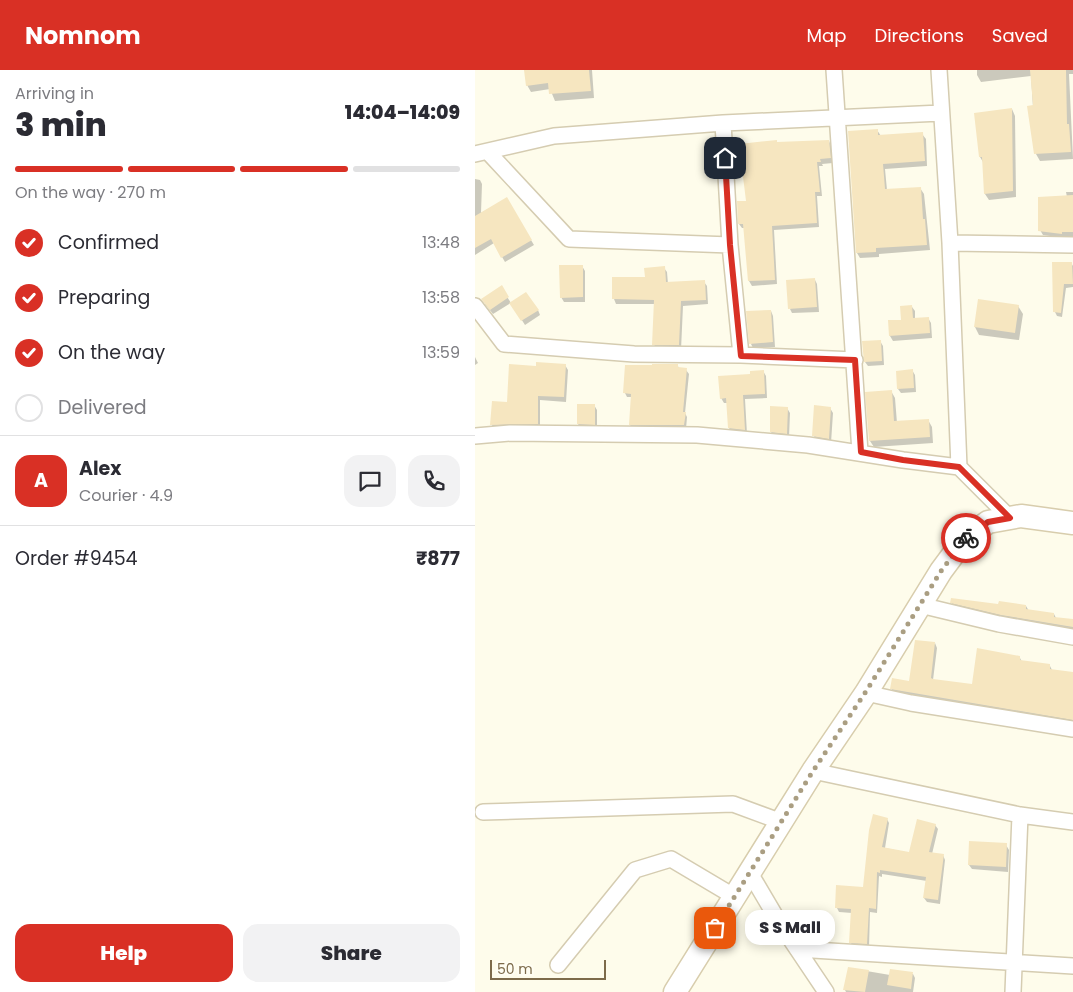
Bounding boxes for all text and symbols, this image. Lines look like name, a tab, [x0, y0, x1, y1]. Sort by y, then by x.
text: Nomnom	[25, 19, 141, 52]
text: Map	[807, 23, 846, 48]
text: Directions	[874, 23, 964, 48]
text: Saved	[992, 23, 1048, 48]
text: Arriving in	[15, 82, 94, 105]
text: 14:04–14:09	[345, 99, 460, 126]
text: 3 min	[15, 102, 107, 147]
pin	[704, 137, 746, 179]
icon: home	[711, 144, 739, 172]
text: On the way · 270 m	[15, 181, 166, 204]
icon: check	[15, 229, 43, 257]
text: Confirmed	[58, 229, 159, 256]
text: 13:48	[422, 231, 460, 254]
icon: check	[15, 284, 43, 312]
text: Preparing	[58, 284, 150, 311]
text: 13:58	[422, 286, 460, 309]
icon: check	[15, 339, 43, 367]
text: On the way	[58, 339, 165, 366]
text: 13:59	[422, 341, 460, 364]
text: Delivered	[58, 394, 147, 421]
text: Alex	[79, 455, 121, 482]
button: chat	[344, 455, 396, 507]
button: phone	[408, 455, 460, 507]
text: A	[34, 467, 48, 494]
text: Courier · 4.9	[79, 484, 173, 507]
courier	[941, 513, 991, 563]
icon: bike	[952, 524, 980, 552]
text: Order #9454	[15, 545, 138, 572]
text: ₹877	[416, 545, 460, 572]
pin	[694, 907, 736, 949]
callout: S S Mall	[745, 910, 835, 946]
icon: bag	[701, 914, 729, 942]
text: S S Mall	[759, 916, 821, 939]
button: Help	[15, 924, 233, 982]
button: Share	[243, 924, 460, 982]
scale bar	[490, 957, 606, 980]
text: 50 m	[497, 959, 533, 979]

